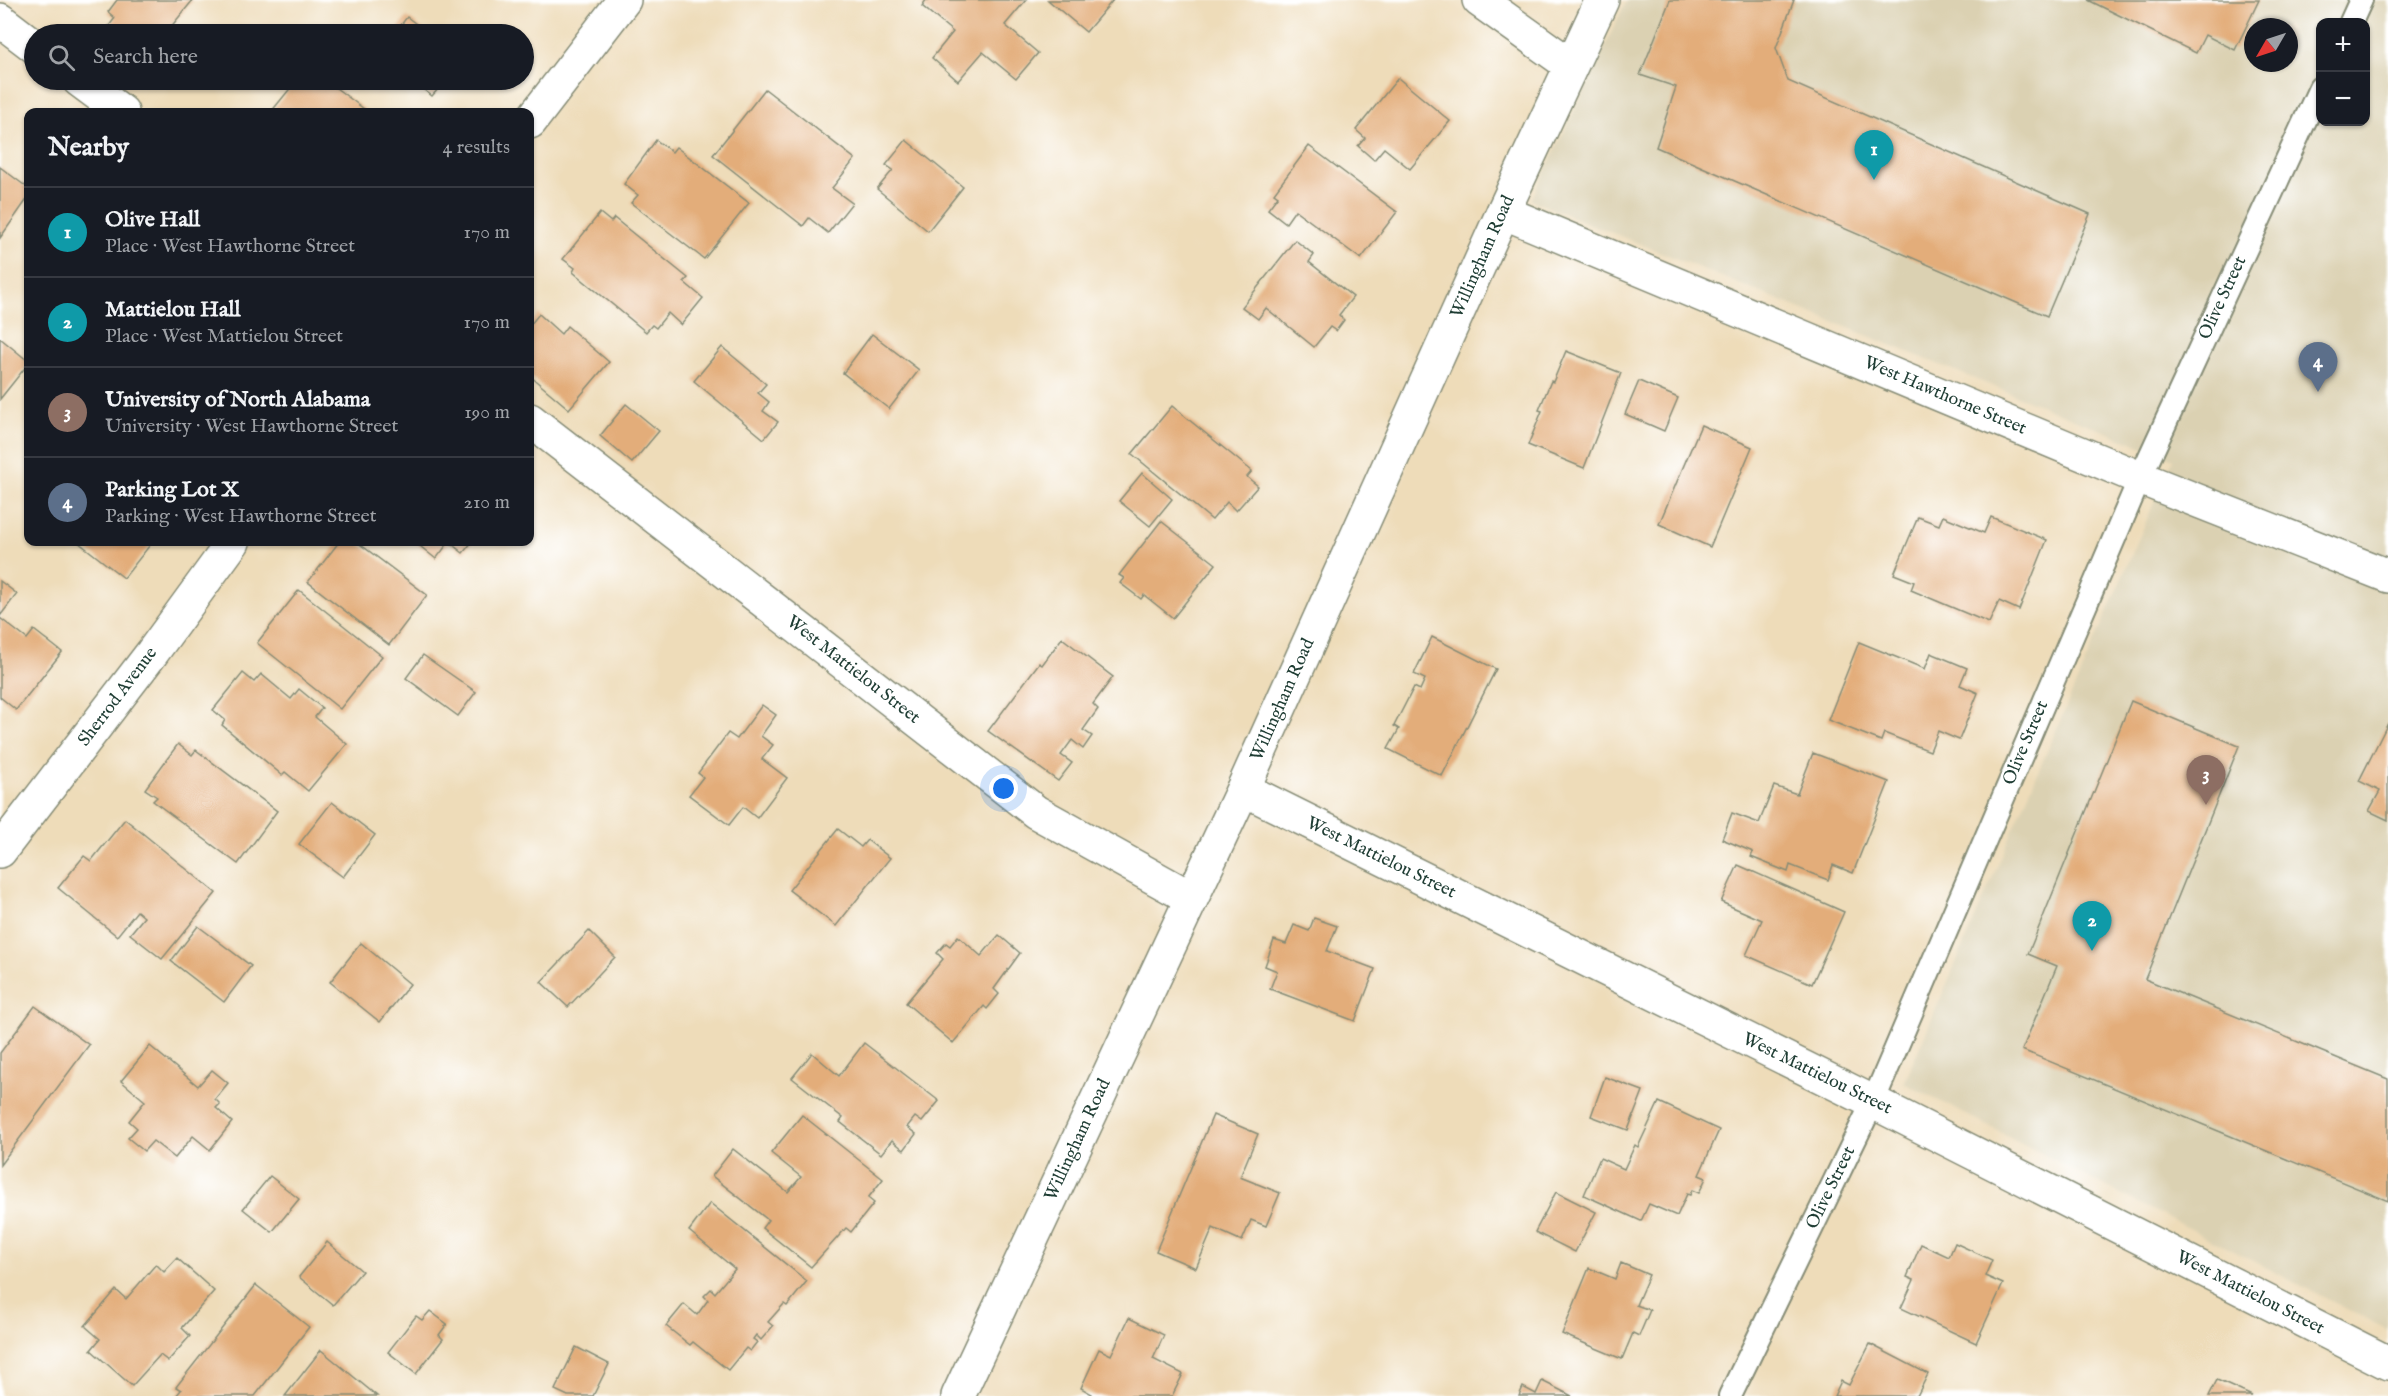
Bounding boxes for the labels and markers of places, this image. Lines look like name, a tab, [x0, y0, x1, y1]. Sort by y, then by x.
pin: 1	[1854, 130, 1894, 180]
pin: 4	[2298, 342, 2338, 392]
pin: 3	[2186, 756, 2226, 805]
pin: 2	[2072, 902, 2112, 951]

